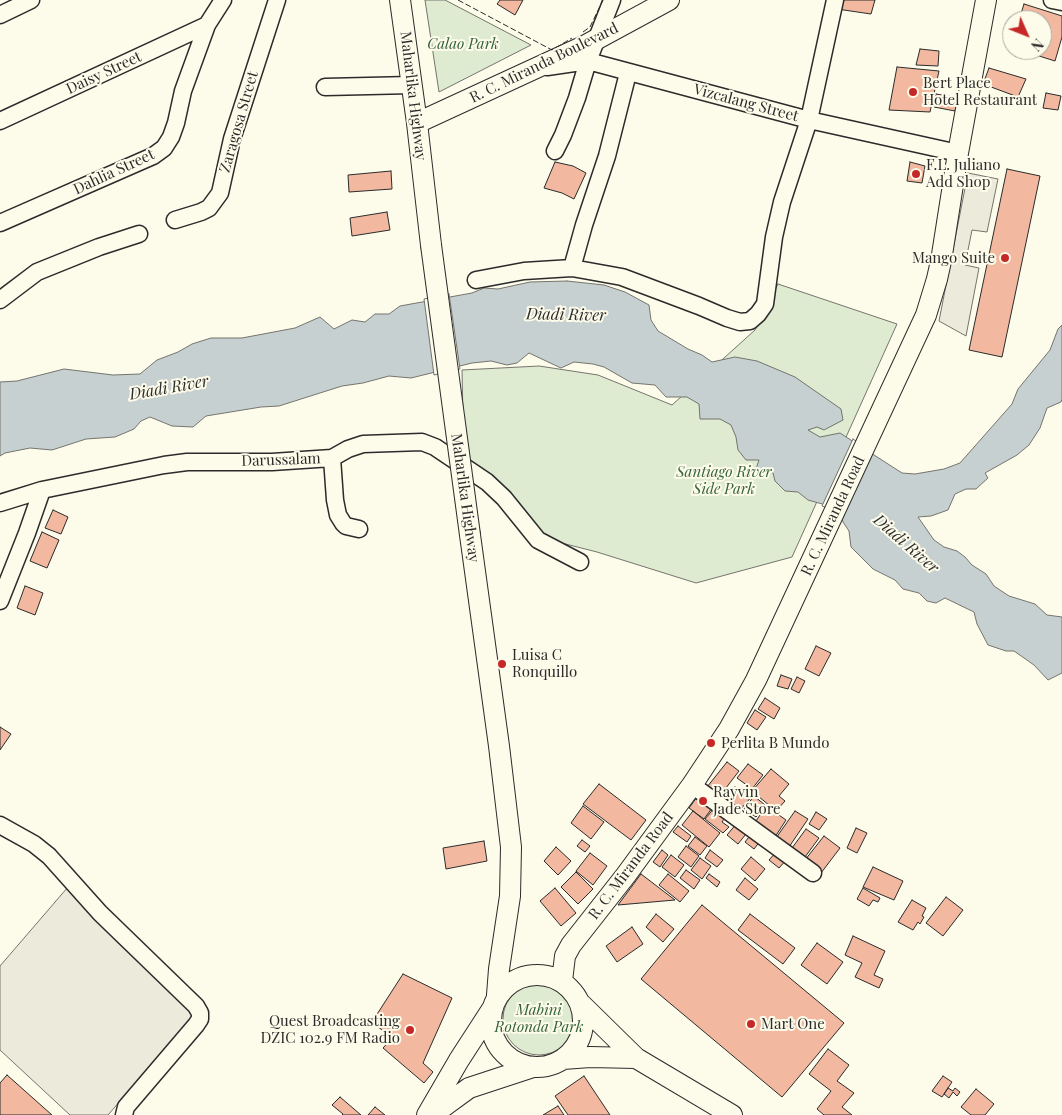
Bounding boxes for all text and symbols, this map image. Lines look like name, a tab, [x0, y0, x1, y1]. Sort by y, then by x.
north arrow	[1002, 10, 1052, 60]
street label: R. C. Miranda Boulevard	[467, 19, 621, 107]
street label: Maharlika Highway	[396, 30, 430, 162]
park label: Calao Park	[427, 35, 499, 53]
text: N	[1027, 35, 1048, 55]
street label: Daisy Street	[64, 48, 144, 98]
street label: Zaragosa Street	[216, 69, 262, 175]
place label: Bert Place Hotel Restaurant	[923, 74, 1037, 109]
street label: Vizcalang Street	[692, 80, 800, 126]
marker: Bert Place Hotel Restaurant	[907, 86, 919, 98]
street label: Dahlia Street	[71, 145, 157, 199]
place label: F.L. Juliano Add Shop	[926, 156, 1000, 191]
marker: F.L. Juliano Add Shop	[910, 168, 922, 180]
place label: Mango Suite	[912, 249, 995, 267]
marker: Mango Suite	[999, 252, 1011, 264]
water label: Diadi River	[526, 305, 606, 325]
water label: Diadi River	[128, 372, 210, 404]
street label: Maharlika Highway	[447, 432, 483, 564]
street label: Darussalam	[241, 450, 321, 470]
street label: R. C. Miranda Road	[797, 453, 869, 579]
park label: Santiago River Side Park	[676, 463, 772, 498]
water label: Diadi River	[870, 511, 942, 577]
place label: Luisa C Ronquillo	[512, 646, 577, 681]
marker: Luisa C Ronquillo	[496, 658, 508, 670]
place label: Perlita B Mundo	[721, 734, 829, 752]
marker: Perlita B Mundo	[705, 737, 717, 749]
place label: Rayvin Jade Store	[713, 783, 781, 818]
marker: Rayvin Jade Store	[697, 795, 709, 807]
street label: R. C. Miranda Road	[585, 809, 677, 923]
park label: Mabini Rotonda Park	[495, 1001, 583, 1036]
place label: Quest Broadcasting DZIC 102.9 FM Radio	[261, 1012, 400, 1047]
place label: Mart One	[761, 1015, 825, 1033]
marker: Mart One	[745, 1018, 757, 1030]
marker: Quest Broadcasting DZIC 102.9 FM Radio	[404, 1024, 416, 1036]

